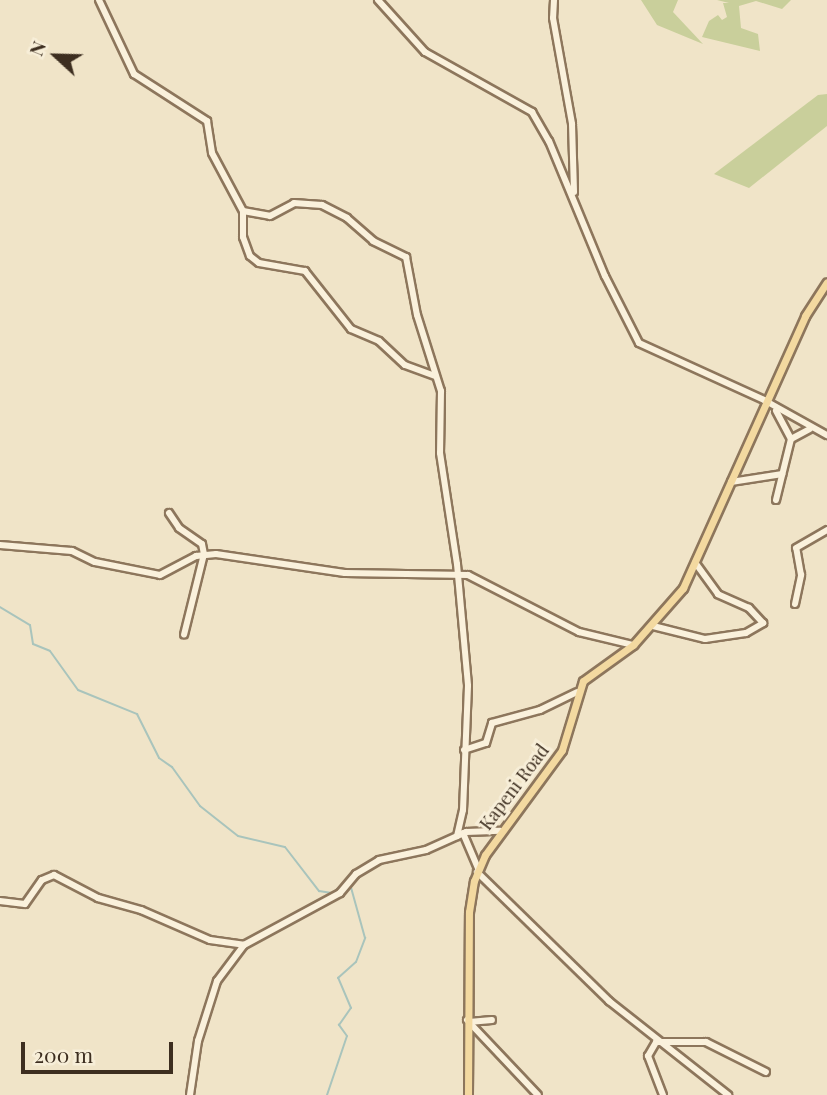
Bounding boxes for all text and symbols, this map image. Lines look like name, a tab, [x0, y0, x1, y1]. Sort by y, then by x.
north arrow	[21, 21, 91, 91]
text: N	[22, 37, 51, 59]
street label: Kapeni Road	[475, 740, 553, 834]
scale bar	[24, 1028, 177, 1072]
text: 200 m	[34, 1040, 93, 1068]

